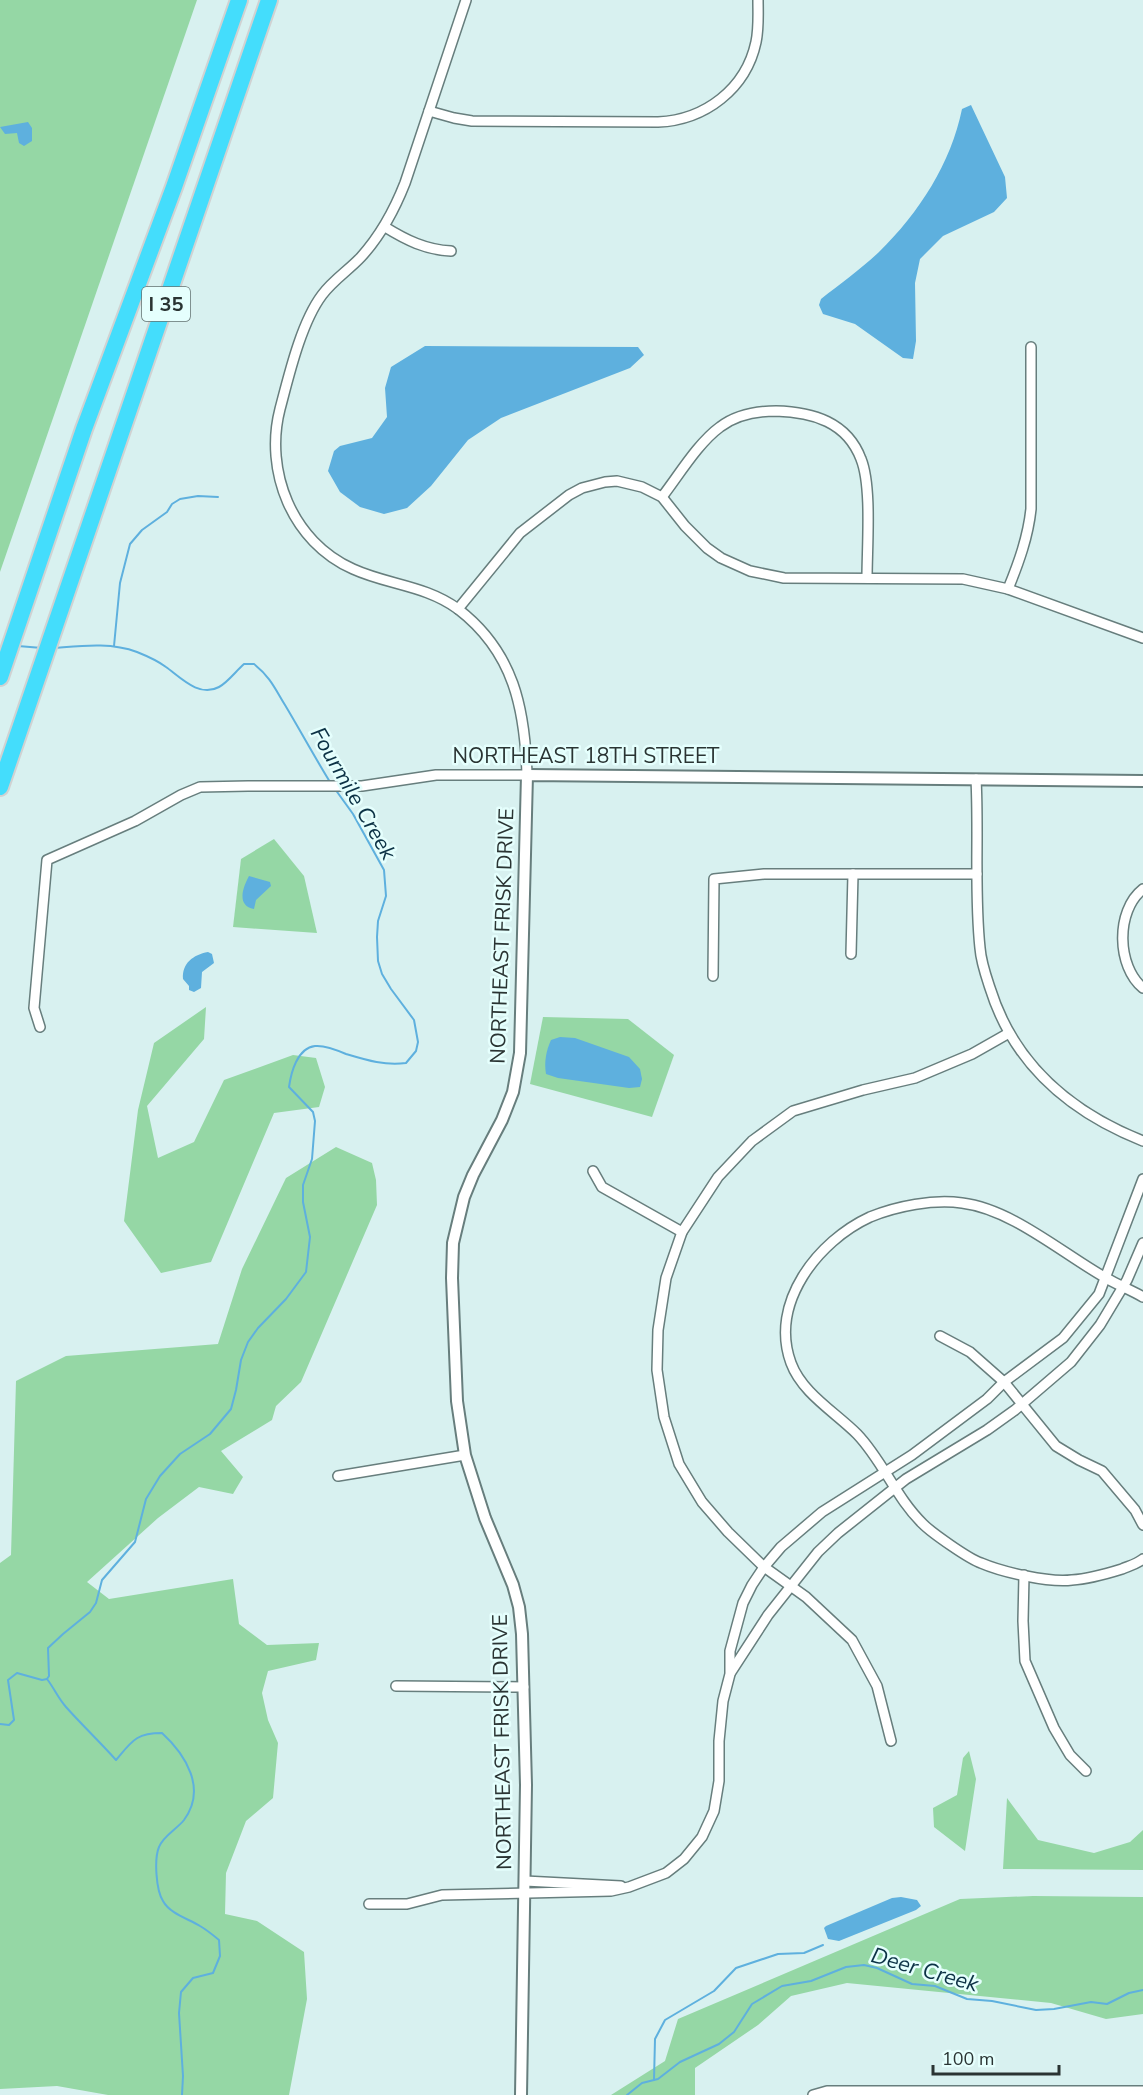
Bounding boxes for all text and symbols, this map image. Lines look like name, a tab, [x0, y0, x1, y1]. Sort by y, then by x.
road number: I 35	[142, 287, 190, 321]
water label: Fourmile Creek	[303, 722, 404, 866]
street label: NORTHEAST 18TH STREET	[452, 742, 720, 770]
street label: NORTHEAST FRISK DRIVE	[484, 808, 520, 1064]
street label: NORTHEAST FRISK DRIVE	[486, 1614, 518, 1870]
water label: Deer Creek	[868, 1940, 983, 2000]
scale bar	[933, 2038, 1059, 2076]
text: 100 m	[942, 2047, 994, 2071]

